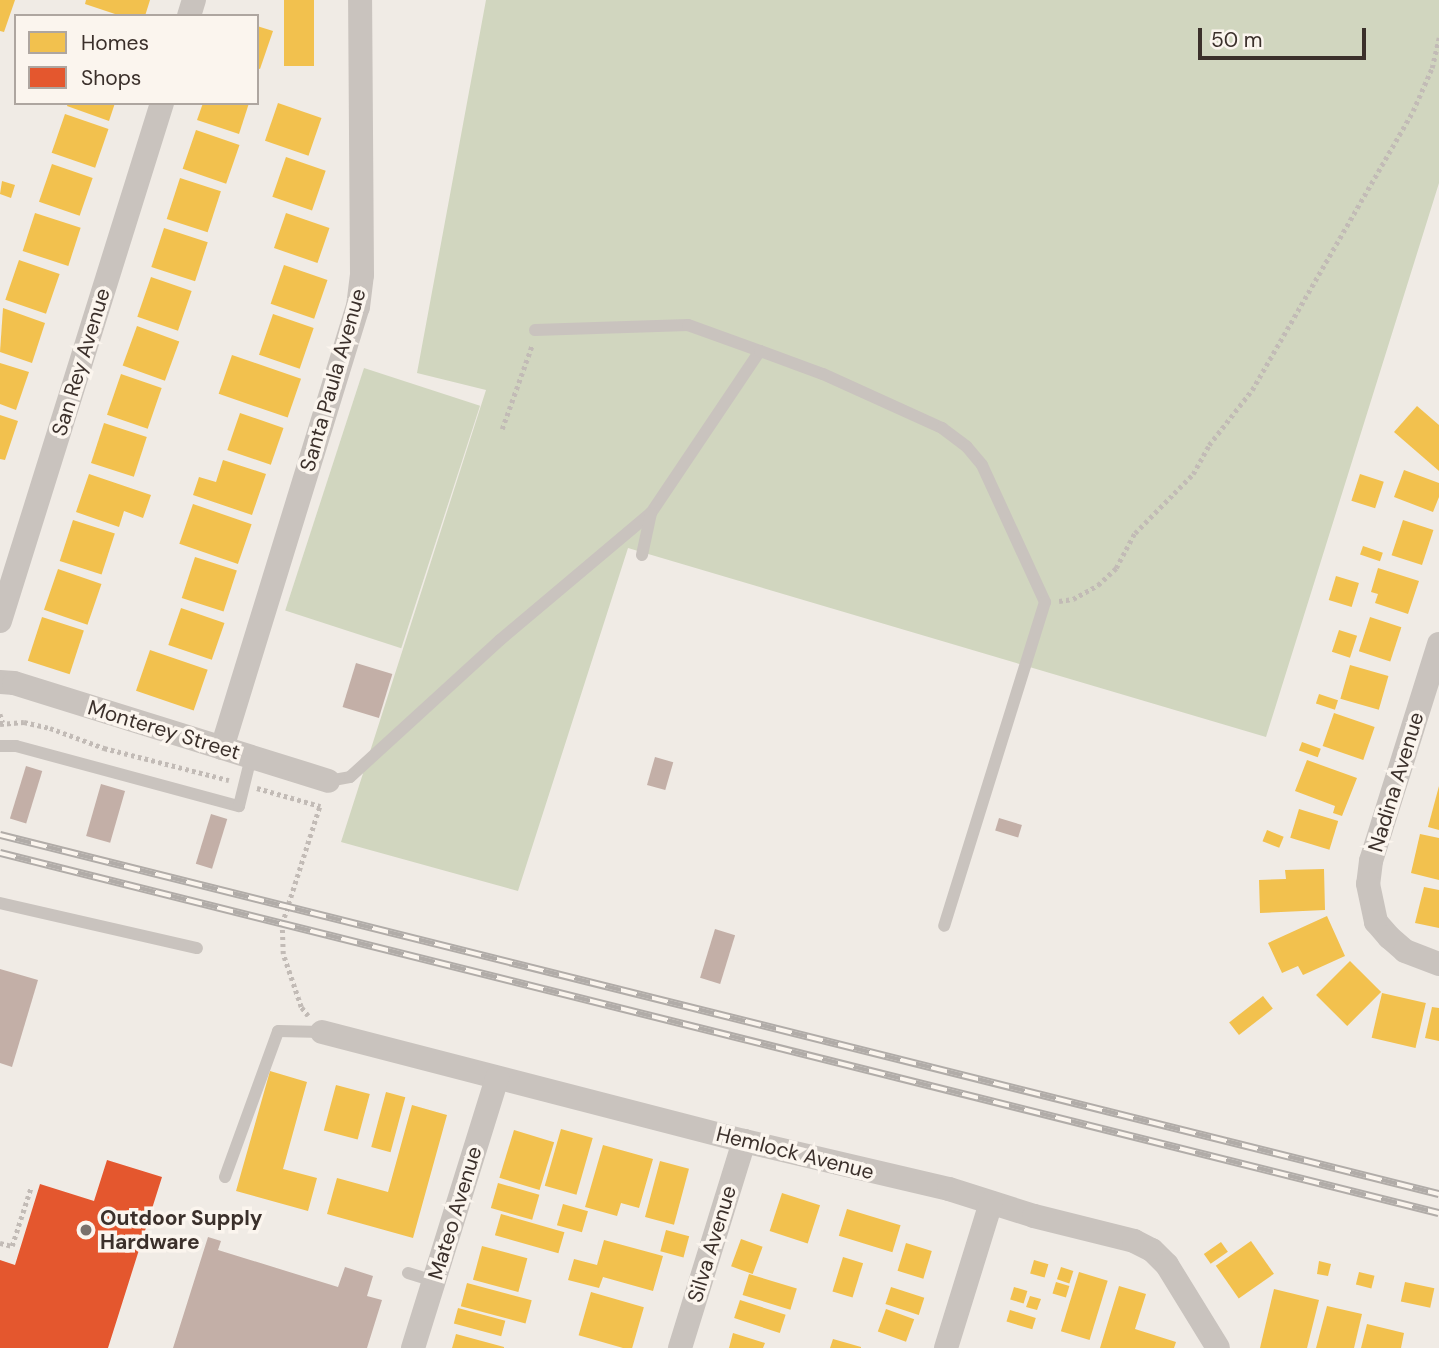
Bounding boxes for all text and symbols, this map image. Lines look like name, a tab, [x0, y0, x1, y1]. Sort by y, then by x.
legend	[14, 14, 259, 105]
scale bar	[1201, 14, 1369, 58]
text: 50 m	[1211, 26, 1262, 54]
text: Homes	[81, 29, 149, 57]
text: Shops	[81, 64, 141, 92]
street label: San Rey Avenue	[47, 285, 115, 439]
street label: Santa Paula Avenue	[295, 286, 371, 474]
street label: Monterey Street	[85, 695, 243, 765]
street label: Nadina Avenue	[1363, 709, 1429, 855]
street label: Hemlock Avenue	[714, 1121, 876, 1185]
street label: Mateo Avenue	[423, 1143, 487, 1283]
street label: Silva Avenue	[682, 1183, 742, 1305]
place label: Outdoor Supply Hardware	[100, 1205, 263, 1255]
marker: Outdoor Supply Hardware	[78, 1222, 94, 1238]

